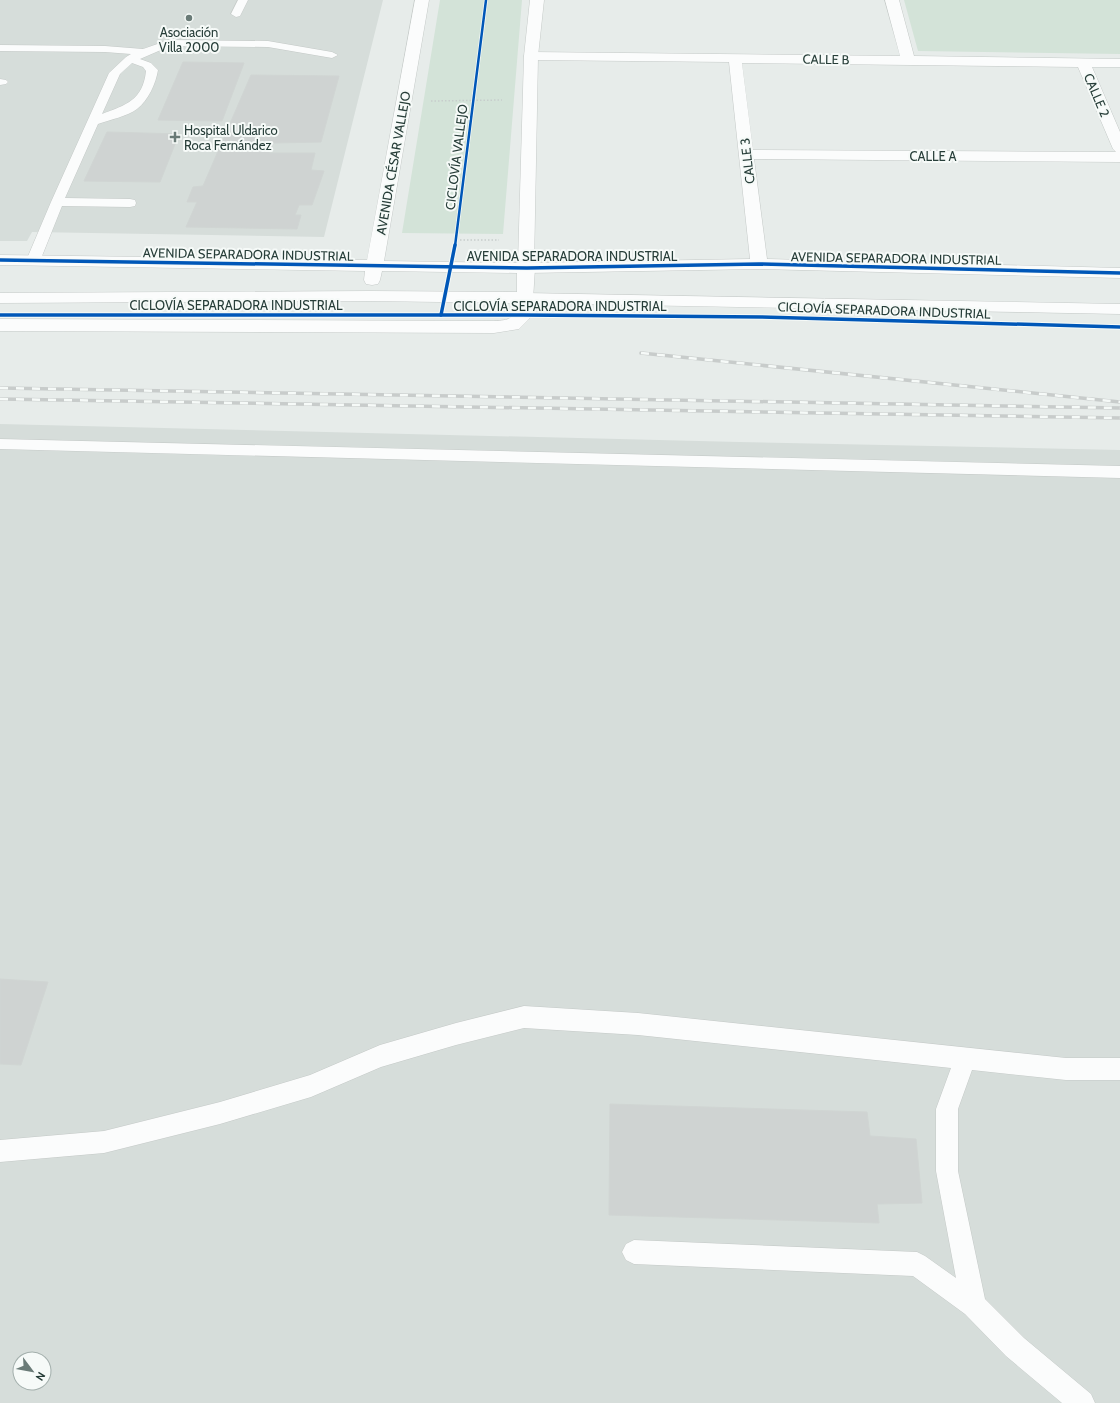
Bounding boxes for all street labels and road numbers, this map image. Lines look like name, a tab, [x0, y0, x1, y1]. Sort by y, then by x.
street label: CALLE B	[802, 51, 850, 67]
street label: CALLE 2	[1081, 71, 1113, 119]
street label: AVENIDA CÉSAR VALLEJO	[371, 90, 414, 236]
street label: CICLOVÍA VALLEJO	[441, 103, 470, 211]
street label: CALLE 3	[736, 137, 758, 185]
street label: CALLE A	[909, 148, 957, 164]
street label: AVENIDA SEPARADORA INDUSTRIAL	[143, 244, 354, 264]
street label: AVENIDA SEPARADORA INDUSTRIAL	[467, 248, 678, 264]
street label: AVENIDA SEPARADORA INDUSTRIAL	[791, 248, 1002, 268]
street label: CICLOVÍA SEPARADORA INDUSTRIAL	[130, 296, 343, 313]
street label: CICLOVÍA SEPARADORA INDUSTRIAL	[454, 297, 667, 314]
street label: CICLOVÍA SEPARADORA INDUSTRIAL	[777, 297, 991, 322]

